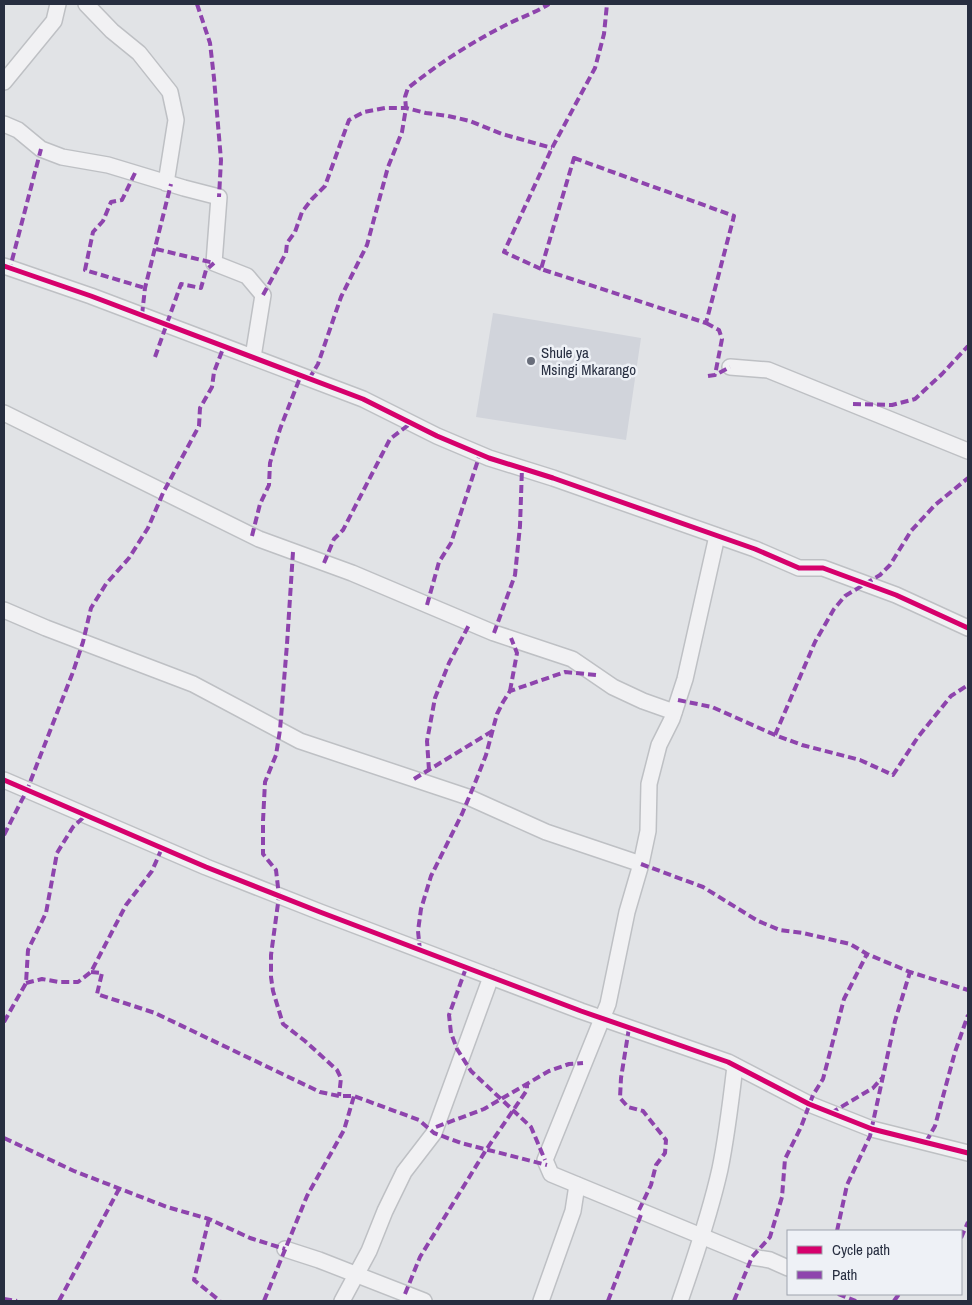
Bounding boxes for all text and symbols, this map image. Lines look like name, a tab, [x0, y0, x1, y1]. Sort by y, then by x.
place label: Shule ya Msingi Mkarango	[541, 342, 636, 380]
marker: Shule ya Msingi Mkarango	[525, 355, 537, 367]
legend	[787, 1230, 962, 1295]
text: Cycle path	[832, 1239, 890, 1260]
text: Path	[832, 1264, 857, 1285]

